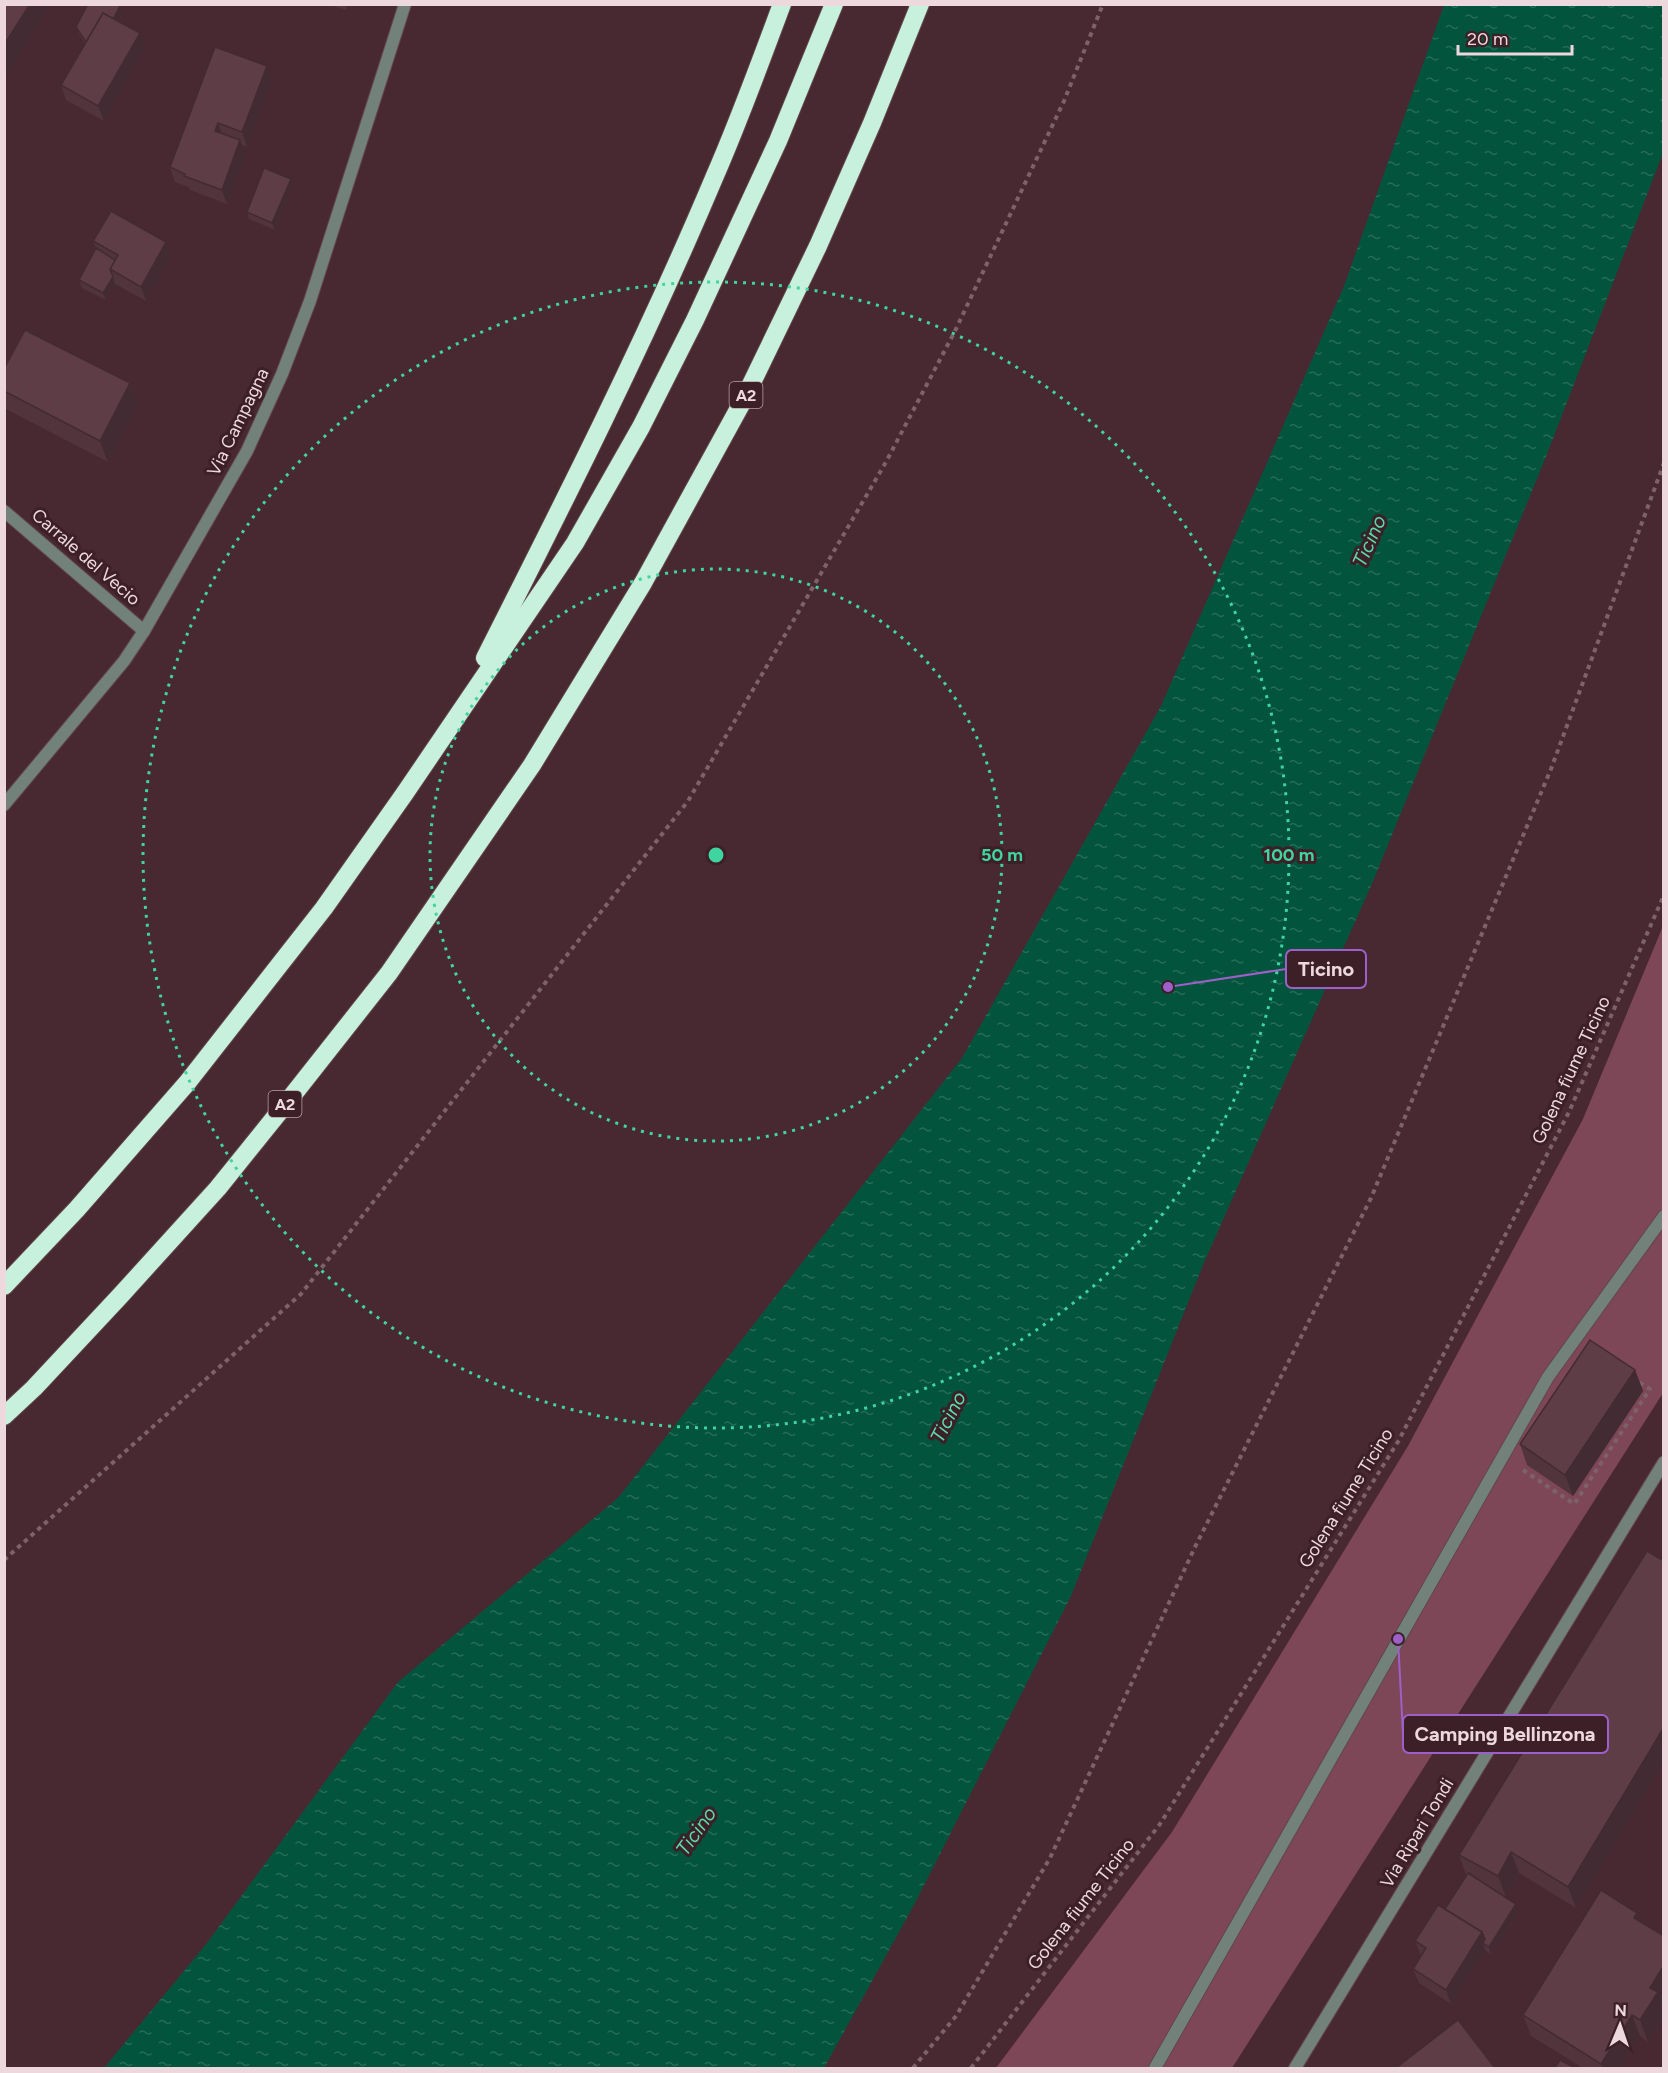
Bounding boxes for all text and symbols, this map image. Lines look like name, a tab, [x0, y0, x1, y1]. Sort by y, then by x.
scale bar	[1458, 18, 1572, 56]
text: 20 m	[1467, 28, 1508, 50]
street label: Via Campagna	[202, 364, 274, 480]
road number: A2	[730, 382, 762, 408]
street label: Carrale del Vecio	[27, 504, 145, 610]
water label: Ticino	[1347, 511, 1391, 571]
text: 50 m	[981, 844, 1023, 866]
text: 100 m	[1264, 844, 1314, 866]
centre of rings	[706, 845, 726, 865]
callout: Ticino	[1286, 950, 1366, 988]
text: Ticino	[1298, 957, 1354, 981]
street label: Golena fiume Ticino	[1527, 993, 1615, 1147]
road number: A2	[268, 1091, 302, 1117]
water label: Ticino	[925, 1387, 971, 1447]
street label: Golena fiume Ticino	[1294, 1424, 1398, 1572]
callout: Camping Bellinzona	[1403, 1715, 1608, 1753]
text: Camping Bellinzona	[1415, 1722, 1595, 1746]
street label: Via Ripari Tondi	[1376, 1774, 1458, 1892]
water label: Ticino	[671, 1802, 722, 1860]
street label: Golena fiume Ticino	[1023, 1834, 1139, 1974]
north arrow	[1590, 1995, 1650, 2055]
text: N	[1614, 2001, 1627, 2020]

